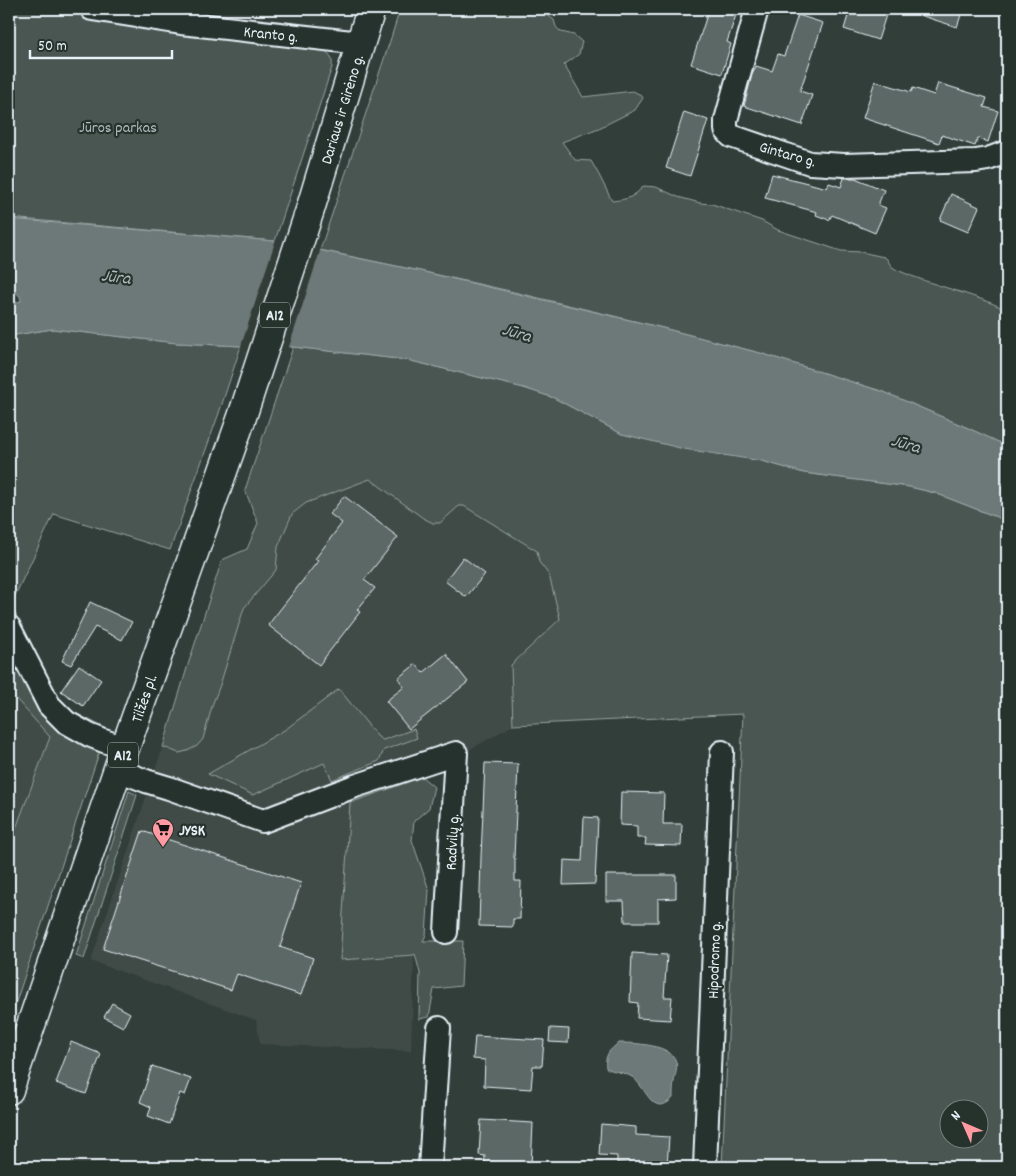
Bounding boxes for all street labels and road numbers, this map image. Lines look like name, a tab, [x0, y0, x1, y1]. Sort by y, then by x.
street label: Kranto g.	[242, 21, 299, 50]
street label: Dariaus ir Girėno g.	[316, 52, 371, 167]
street label: Gintaro g.	[756, 136, 818, 174]
road number: A12	[260, 302, 290, 328]
street label: Tilžės pl.	[126, 672, 164, 726]
road number: A12	[108, 742, 138, 768]
street label: Radvilų g.	[441, 813, 466, 871]
street label: Hipodromo g.	[703, 921, 728, 999]

